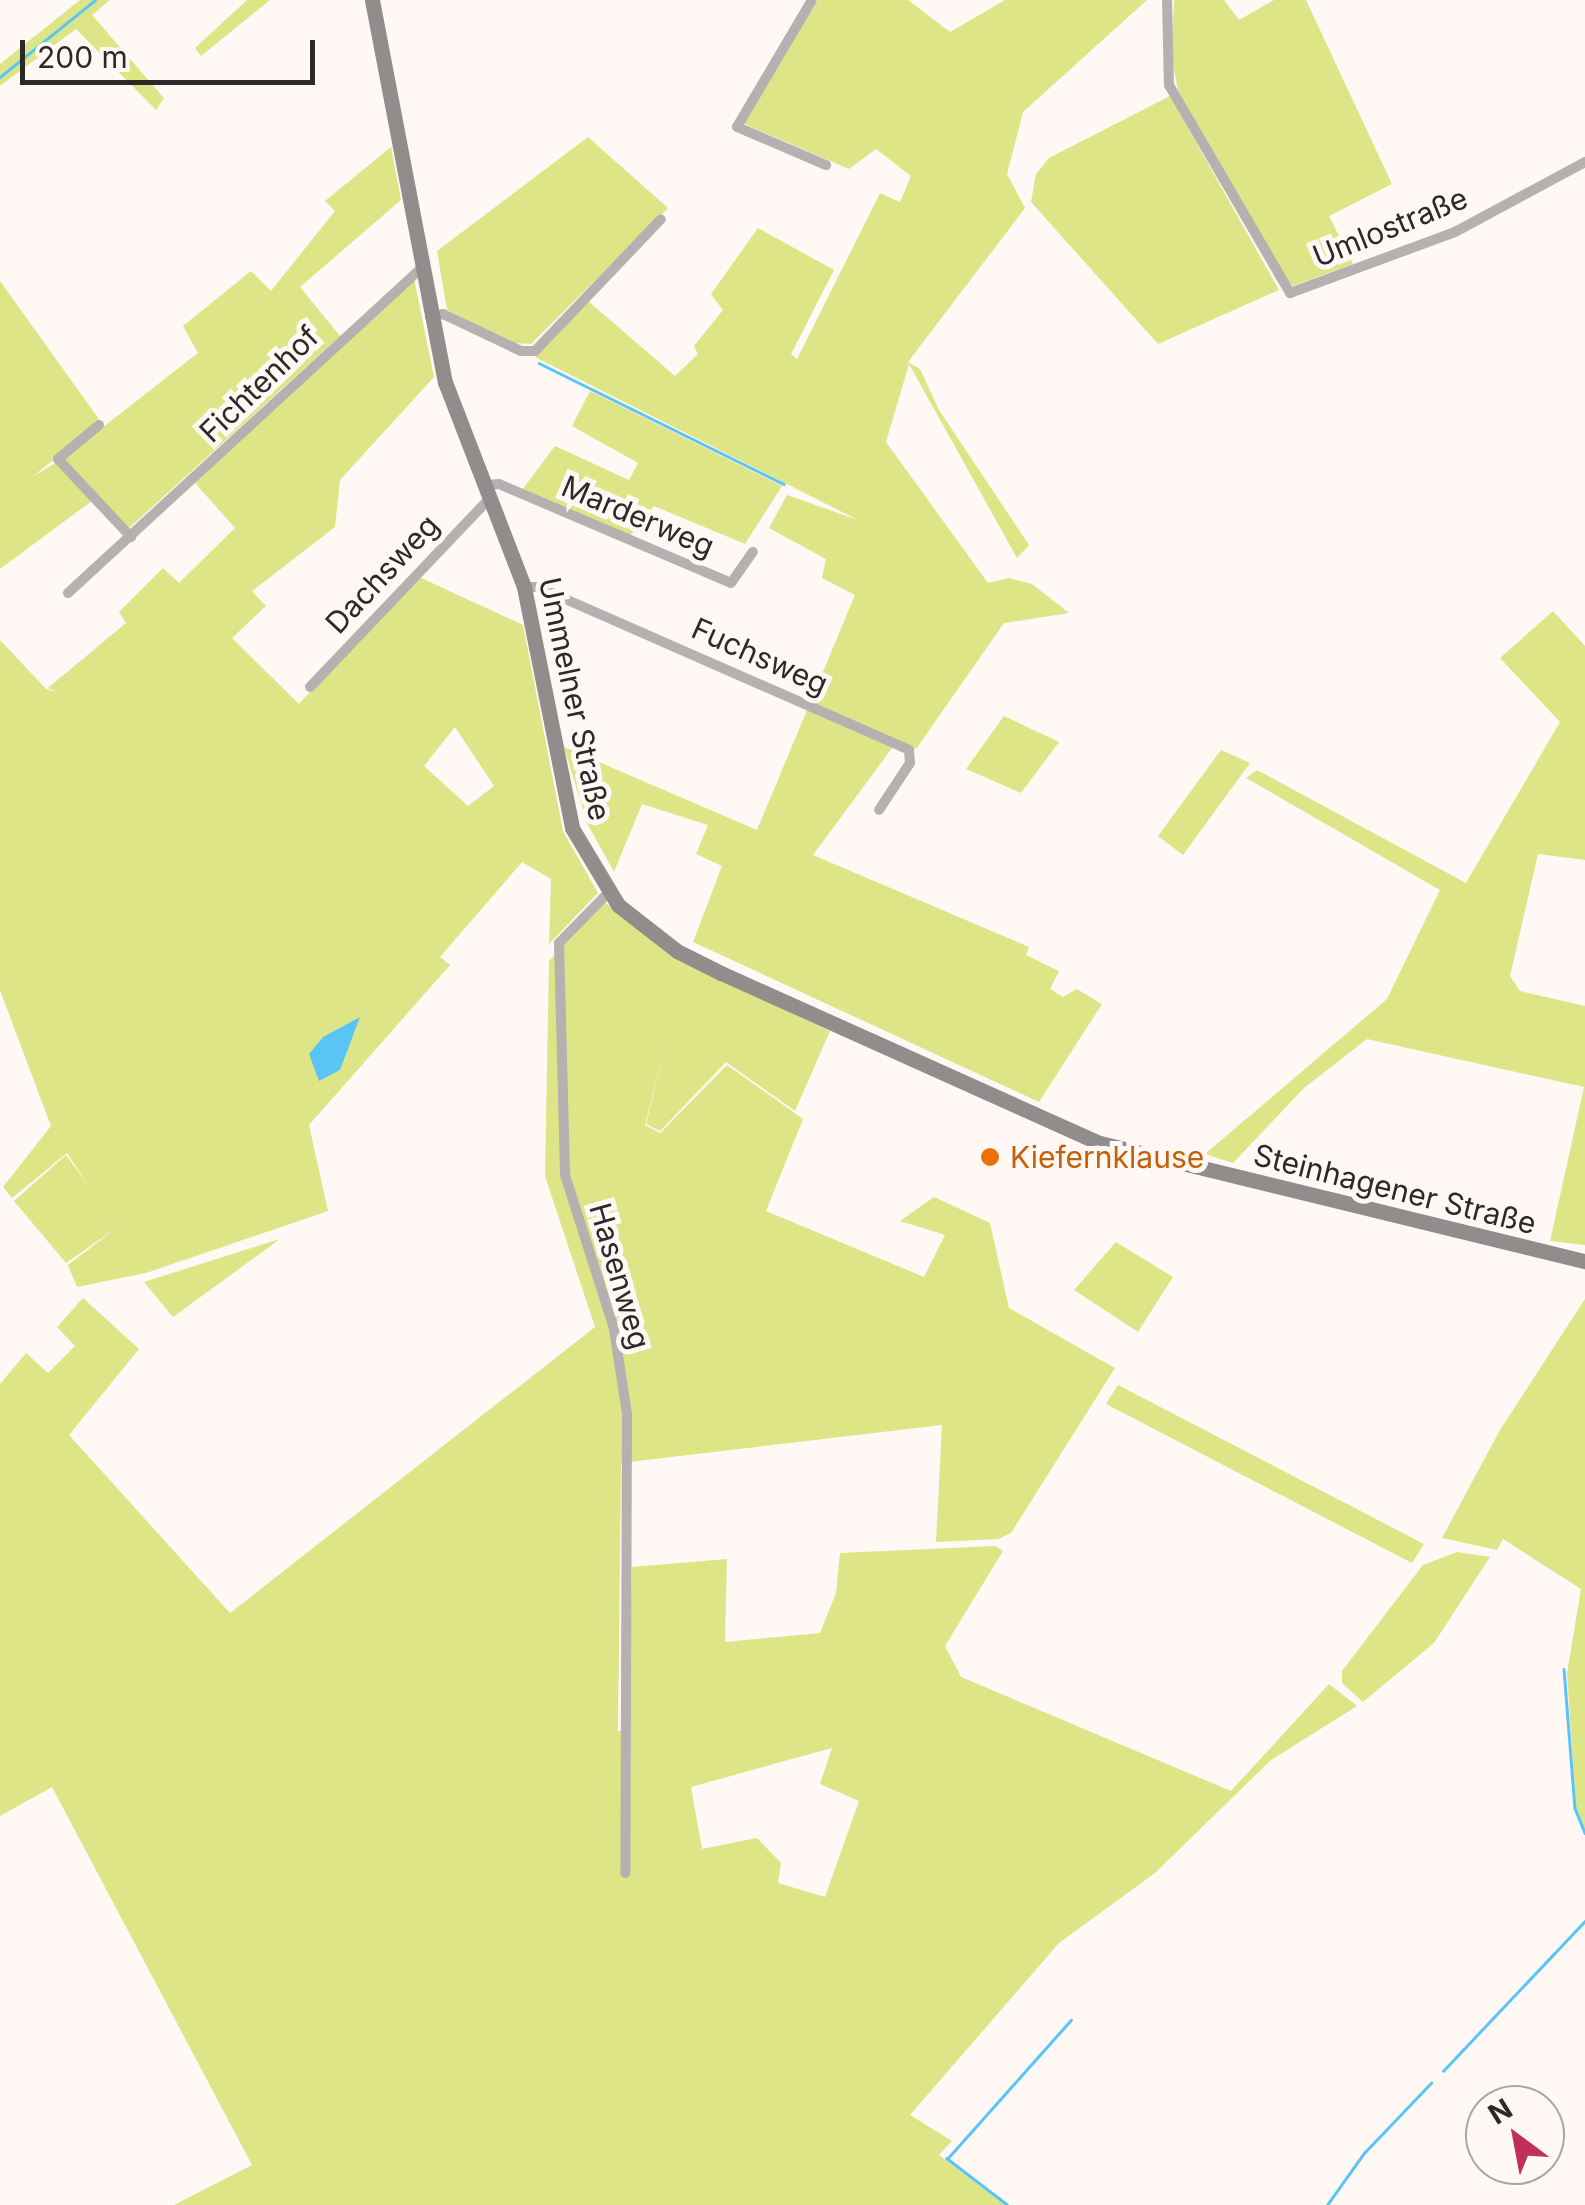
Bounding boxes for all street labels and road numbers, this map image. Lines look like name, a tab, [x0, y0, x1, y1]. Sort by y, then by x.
street label: Umlostraße	[1307, 180, 1473, 274]
street label: Fichtenhof	[192, 318, 326, 450]
street label: Marderweg	[556, 468, 720, 564]
street label: Dachsweg	[318, 507, 446, 641]
street label: Ummelner Straße	[532, 574, 618, 824]
street label: Fuchsweg	[686, 610, 834, 702]
street label: Steinhagener Straße	[1250, 1136, 1540, 1242]
street label: Hasenweg	[582, 1199, 658, 1353]

